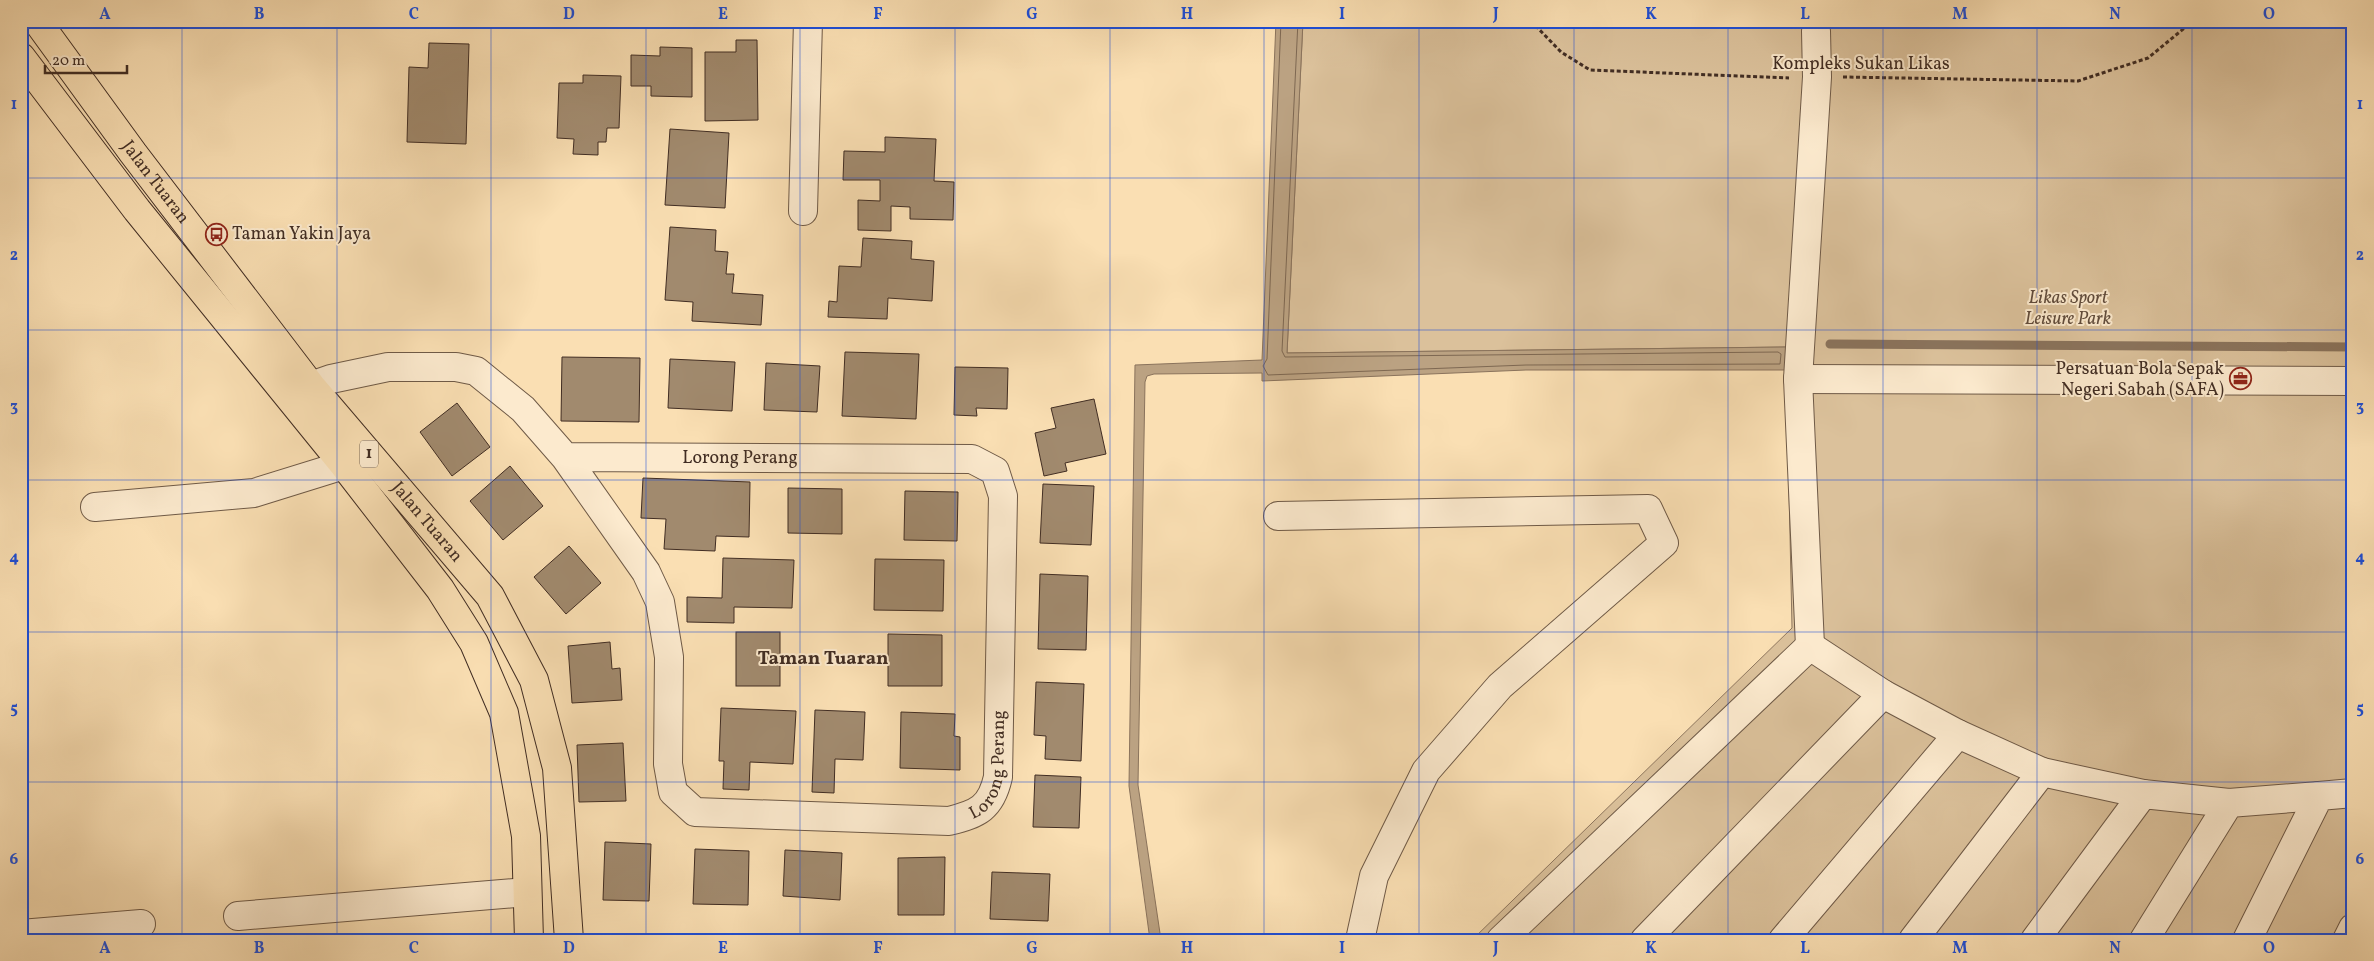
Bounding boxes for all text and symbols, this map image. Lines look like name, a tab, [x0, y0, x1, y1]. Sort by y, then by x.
text: A	[99, 4, 111, 26]
text: B	[254, 4, 265, 26]
text: C	[409, 4, 419, 26]
text: D	[563, 4, 575, 26]
text: E	[718, 4, 728, 26]
text: F	[873, 4, 883, 26]
text: G	[1026, 4, 1038, 26]
text: H	[1181, 4, 1193, 26]
text: I	[1339, 4, 1345, 26]
text: J	[1492, 4, 1499, 26]
text: K	[1645, 4, 1657, 26]
text: L	[1800, 4, 1810, 26]
text: M	[1952, 4, 1968, 26]
text: N	[2109, 4, 2121, 26]
text: O	[2263, 4, 2275, 26]
scale bar	[45, 42, 128, 74]
text: 20 m	[52, 51, 85, 72]
street label: Kompleks Sukan Likas	[1772, 52, 1950, 77]
text: 1	[11, 94, 17, 116]
text: 1	[2357, 94, 2363, 116]
street label: Jalan Tuaran	[115, 135, 195, 229]
bus stop icon: Taman Yakin Jaya	[204, 222, 228, 246]
place label: Taman Yakin Jaya	[232, 222, 371, 247]
text: 2	[10, 245, 18, 267]
text: 2	[2356, 245, 2364, 267]
park label: Likas Sport Leisure Park	[2025, 286, 2111, 332]
place label: Persatuan Bola Sepak Negeri Sabah (SAFA)	[2056, 357, 2224, 403]
office icon: Persatuan Bola Sepak Negeri Sabah (SAFA)	[2228, 367, 2252, 391]
text: 3	[10, 396, 18, 418]
text: 3	[2356, 396, 2364, 418]
road number: 1	[360, 440, 378, 468]
street label: Lorong Perang	[682, 446, 798, 471]
street label: Jalan Tuaran	[385, 476, 469, 568]
text: 4	[9, 547, 19, 569]
text: 4	[2355, 547, 2365, 569]
district label: Taman Tuaran	[757, 646, 889, 672]
text: 5	[10, 698, 18, 720]
text: 5	[2356, 698, 2364, 720]
street label: Lorong Perang	[965, 710, 1012, 826]
text: 6	[10, 849, 19, 871]
text: 6	[2356, 849, 2365, 871]
text: A	[99, 938, 111, 960]
text: B	[254, 938, 265, 960]
text: C	[409, 938, 419, 960]
text: D	[563, 938, 575, 960]
text: E	[718, 938, 728, 960]
text: F	[873, 938, 883, 960]
text: G	[1026, 938, 1038, 960]
text: H	[1181, 938, 1193, 960]
text: I	[1339, 938, 1345, 960]
text: J	[1492, 938, 1499, 960]
text: K	[1645, 938, 1657, 960]
text: L	[1800, 938, 1810, 960]
text: M	[1952, 938, 1968, 960]
text: N	[2109, 938, 2121, 960]
text: O	[2263, 938, 2275, 960]

